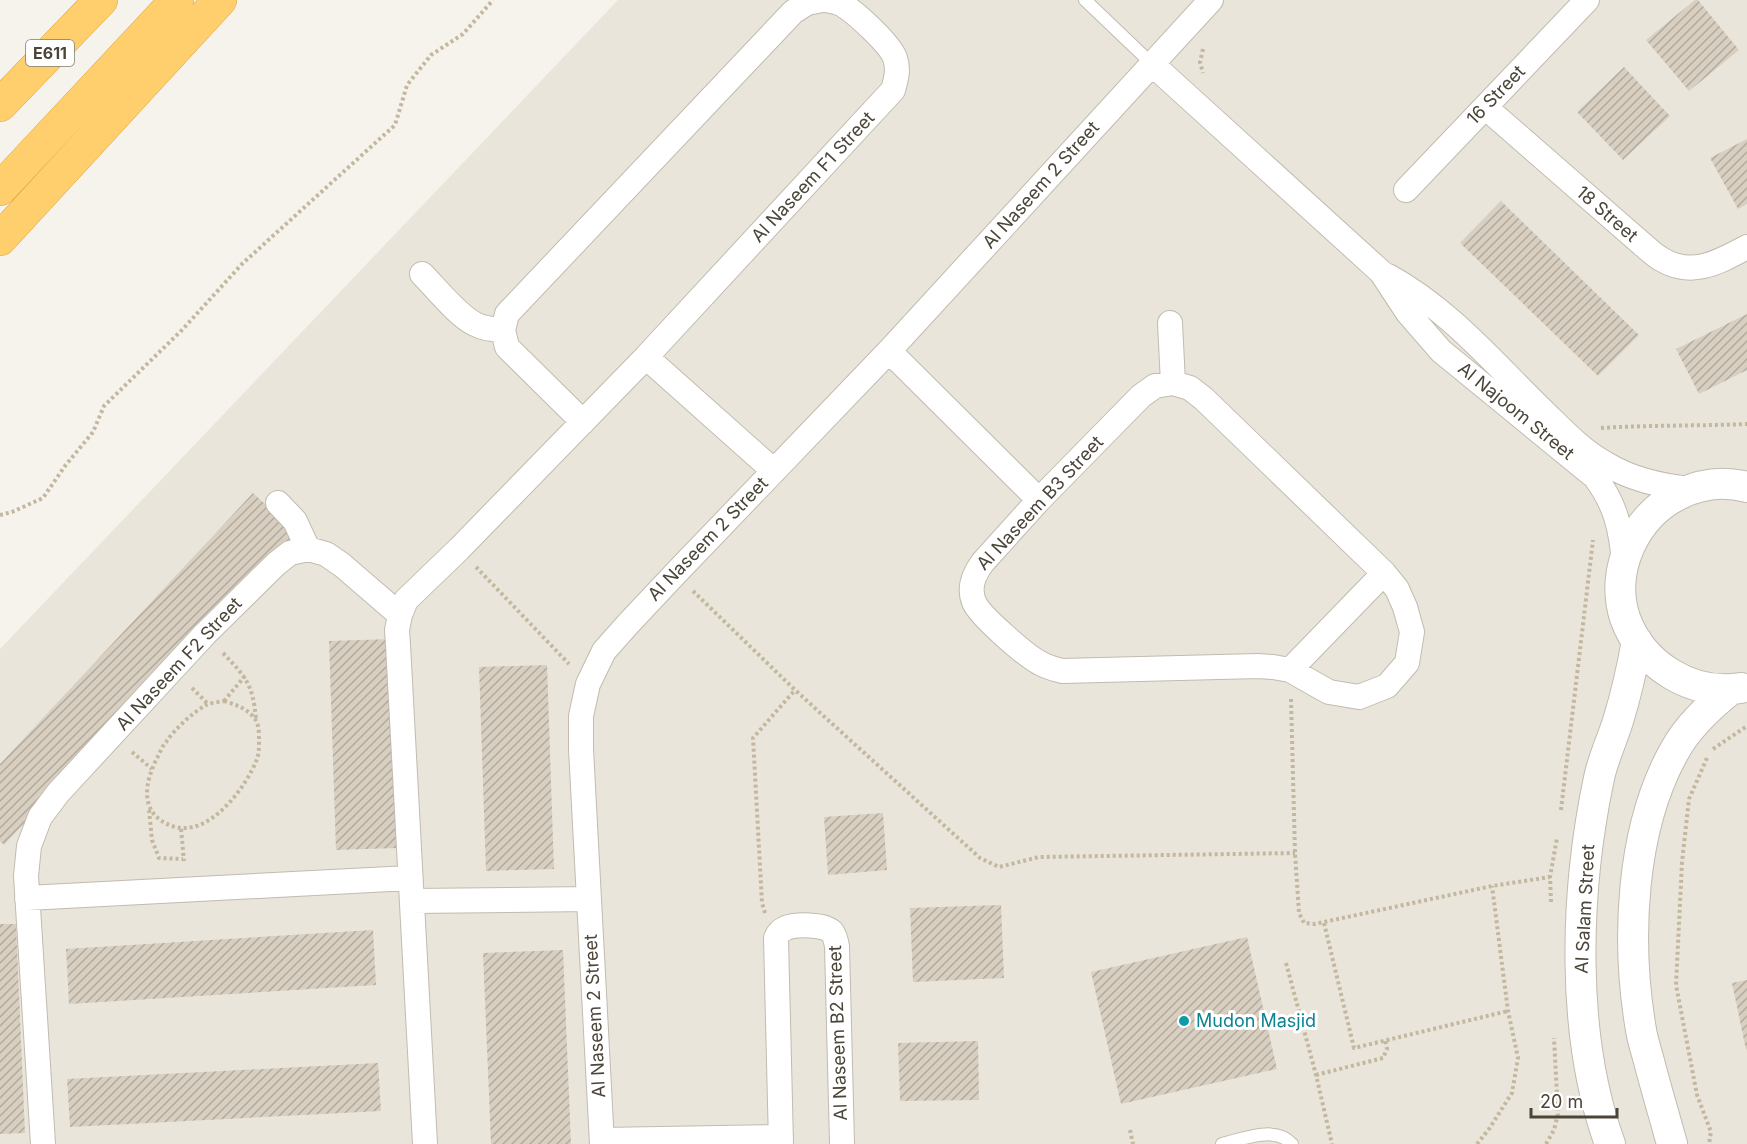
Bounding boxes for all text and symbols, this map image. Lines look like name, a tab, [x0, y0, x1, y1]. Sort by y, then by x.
road number: E611	[26, 40, 74, 66]
street label: 16 Street	[1462, 61, 1529, 129]
street label: Al Naseem F1 Street	[747, 107, 879, 246]
street label: Al Naseem 2 Street	[978, 117, 1103, 253]
street label: 18 Street	[1572, 181, 1642, 246]
street label: Al Najoom Street	[1454, 357, 1579, 464]
street label: Al Naseem B3 Street	[972, 431, 1107, 574]
street label: Al Naseem 2 Street	[643, 472, 772, 605]
street label: Al Naseem F2 Street	[112, 593, 246, 735]
street label: Al Salam Street	[1571, 844, 1598, 974]
street label: Al Naseem 2 Street	[580, 934, 609, 1098]
street label: Al Naseem B2 Street	[824, 945, 851, 1121]
place label: Mudon Masjid	[1196, 1010, 1316, 1031]
marker: Mudon Masjid	[1177, 1014, 1191, 1028]
scale bar	[1531, 1081, 1616, 1119]
text: 20 m	[1540, 1091, 1583, 1112]

